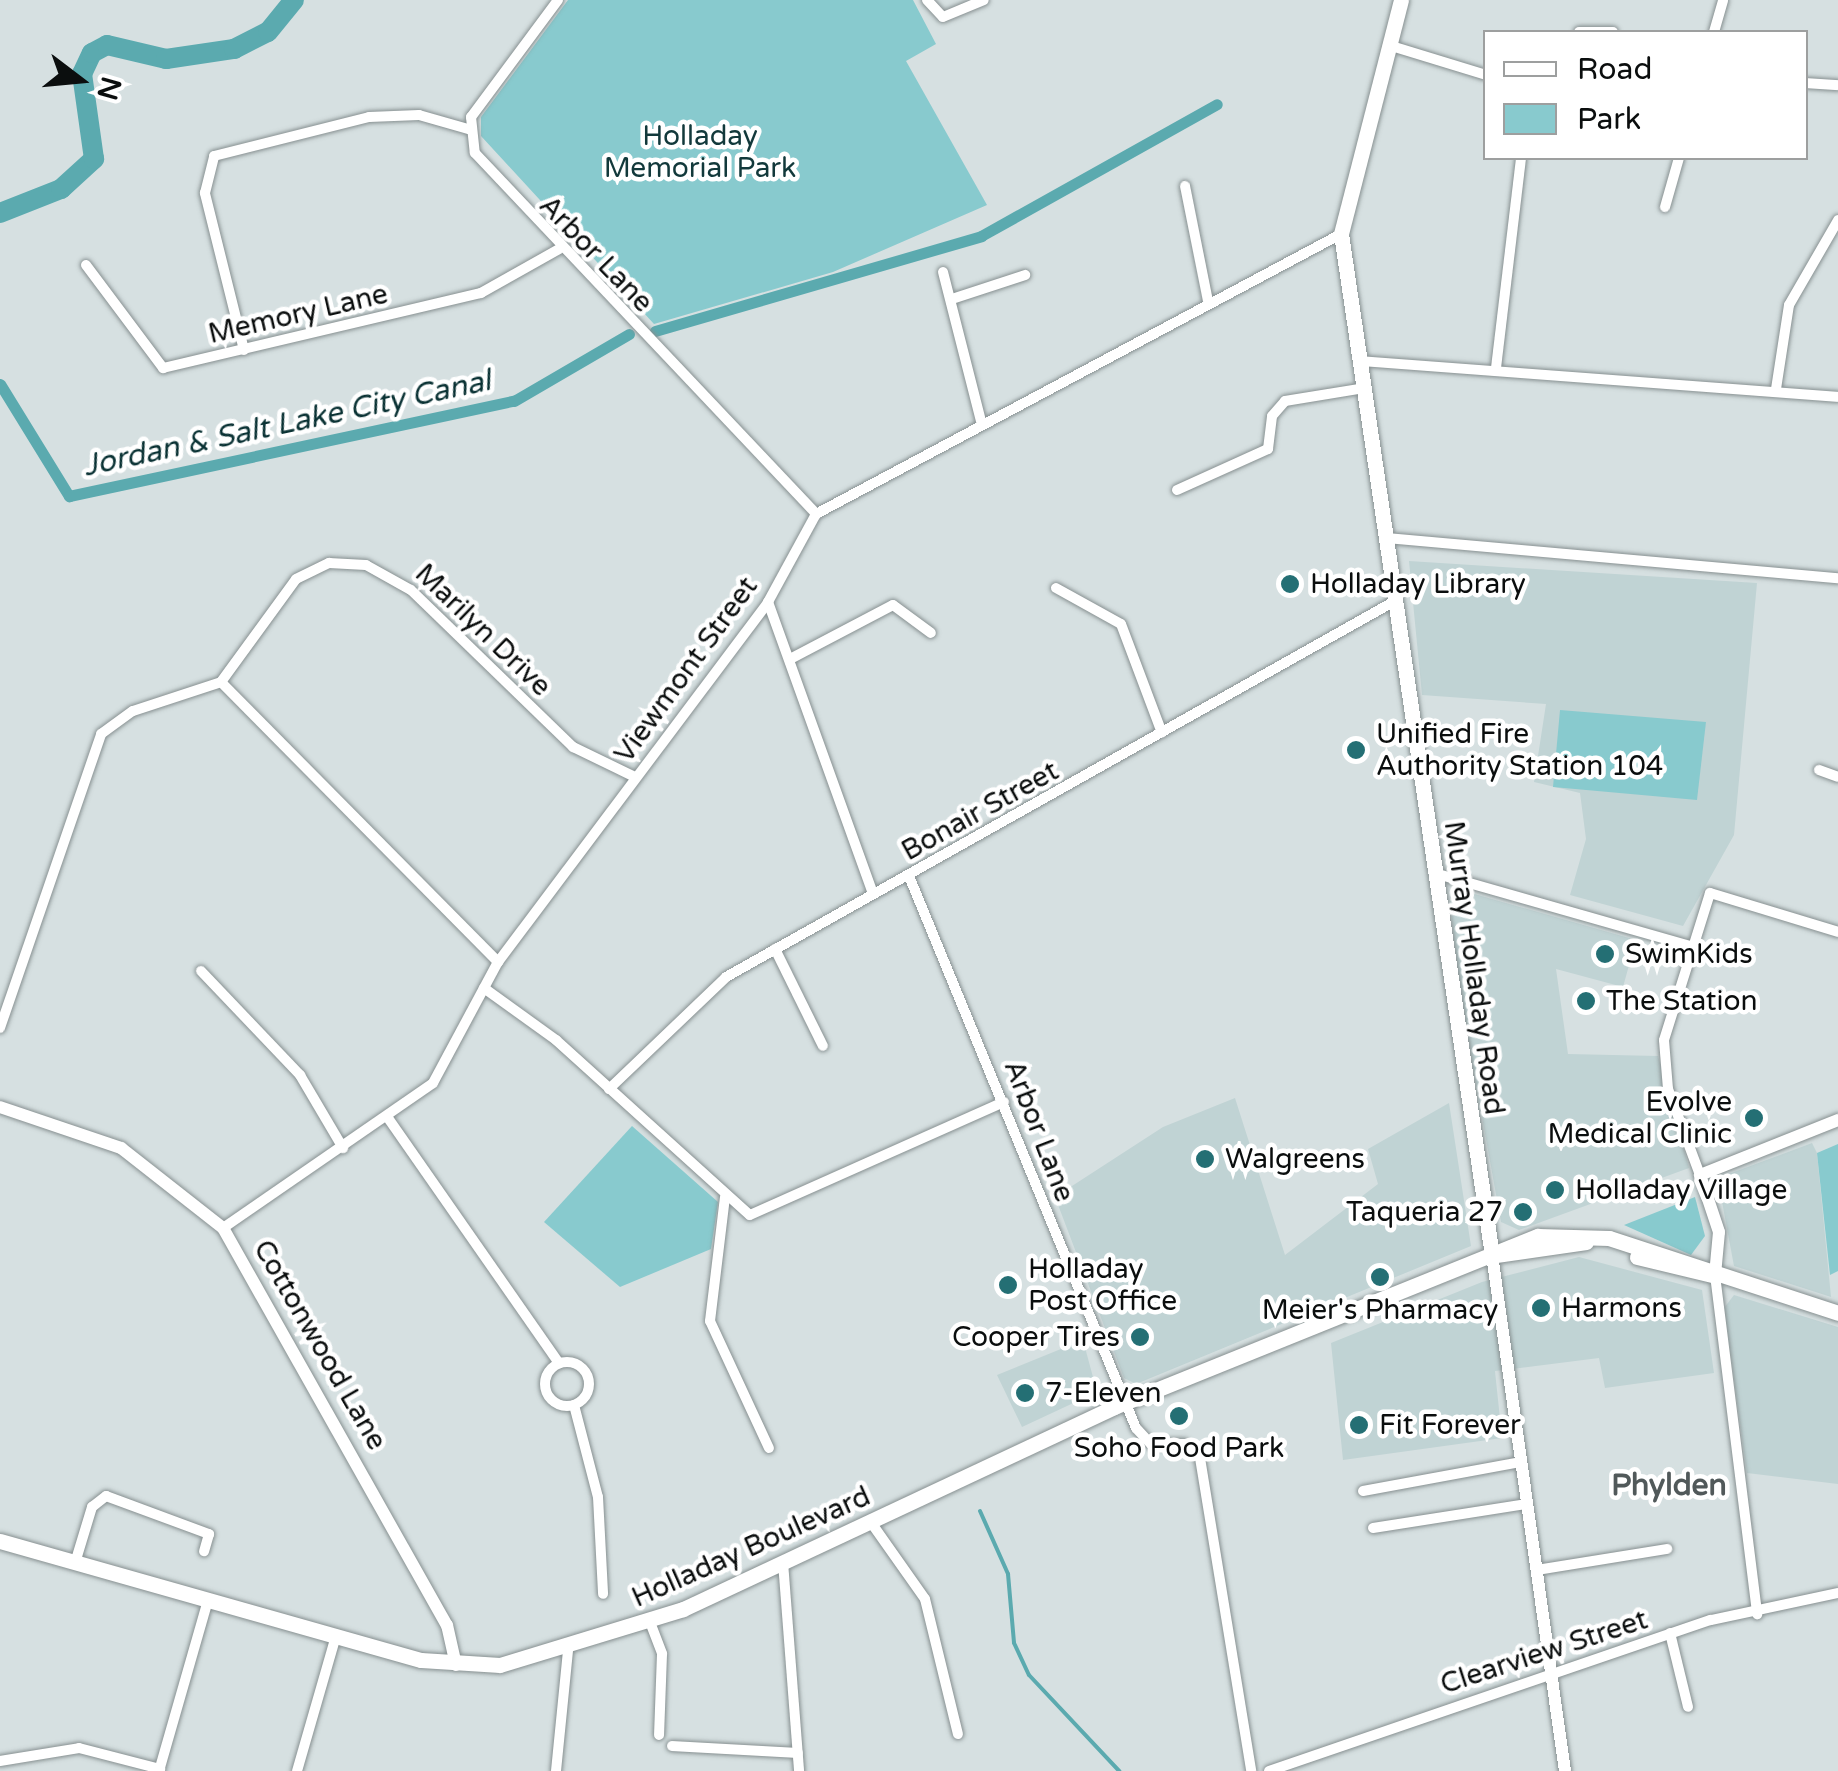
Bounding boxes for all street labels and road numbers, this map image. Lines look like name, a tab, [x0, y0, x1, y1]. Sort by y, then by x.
street label: Arbor Lane	[532, 189, 660, 319]
street label: Memory Lane	[205, 277, 391, 351]
street label: Marilyn Drive	[408, 557, 558, 703]
street label: Viewmont Street	[607, 571, 765, 769]
street label: Bonair Street	[896, 754, 1064, 868]
street label: Murray Holladay Road	[1437, 819, 1511, 1117]
street label: Arbor Lane	[997, 1055, 1081, 1207]
street label: Cottonwood Lane	[246, 1234, 394, 1456]
street label: Holladay Boulevard	[627, 1479, 875, 1615]
street label: Clearview Street	[1436, 1603, 1652, 1701]

